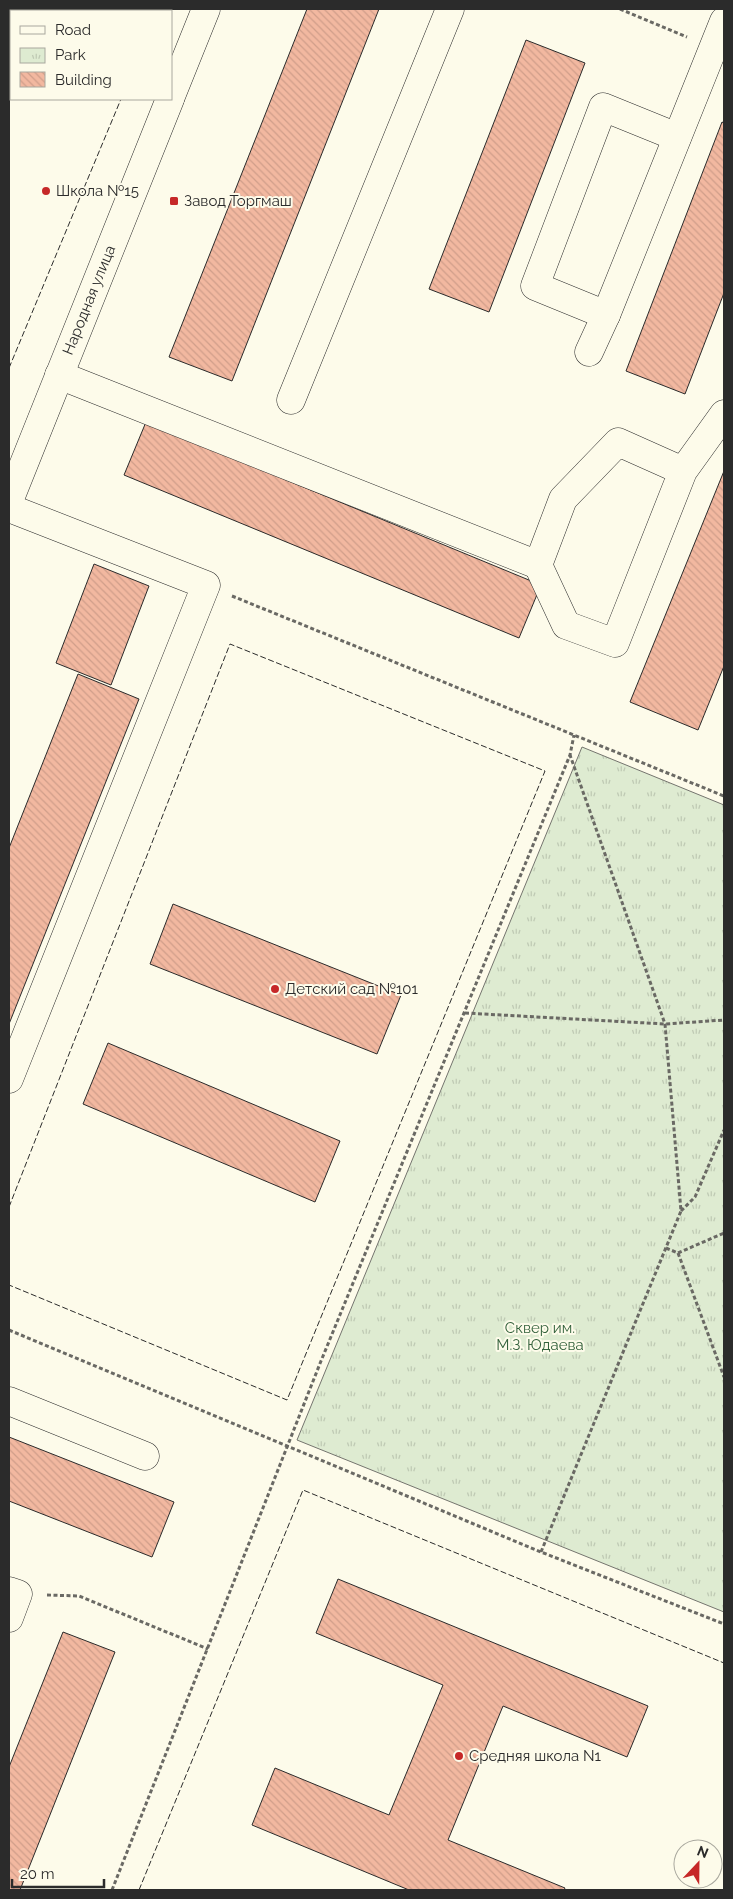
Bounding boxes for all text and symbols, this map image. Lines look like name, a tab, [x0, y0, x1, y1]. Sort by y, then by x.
legend	[10, 10, 172, 100]
text: Road	[55, 21, 91, 39]
text: Park	[55, 46, 86, 64]
text: Building	[55, 71, 112, 89]
place label: Школа №15	[56, 182, 139, 200]
marker: Школа №15	[40, 185, 52, 197]
place label: Завод Торгмаш	[184, 192, 292, 210]
marker: Завод Торгмаш	[168, 195, 180, 207]
street label: Народная улица	[59, 243, 119, 357]
place label: Детский сад №101	[285, 980, 419, 998]
marker: Детский сад №101	[269, 983, 281, 995]
park label: Сквер им. М.З. Юдаева	[496, 1319, 584, 1354]
place label: Средняя школа N1	[469, 1747, 602, 1765]
marker: Средняя школа N1	[453, 1750, 465, 1762]
north arrow	[673, 1839, 723, 1889]
text: N	[695, 1843, 711, 1861]
scale bar	[12, 1856, 105, 1888]
text: 20 m	[20, 1865, 55, 1883]

